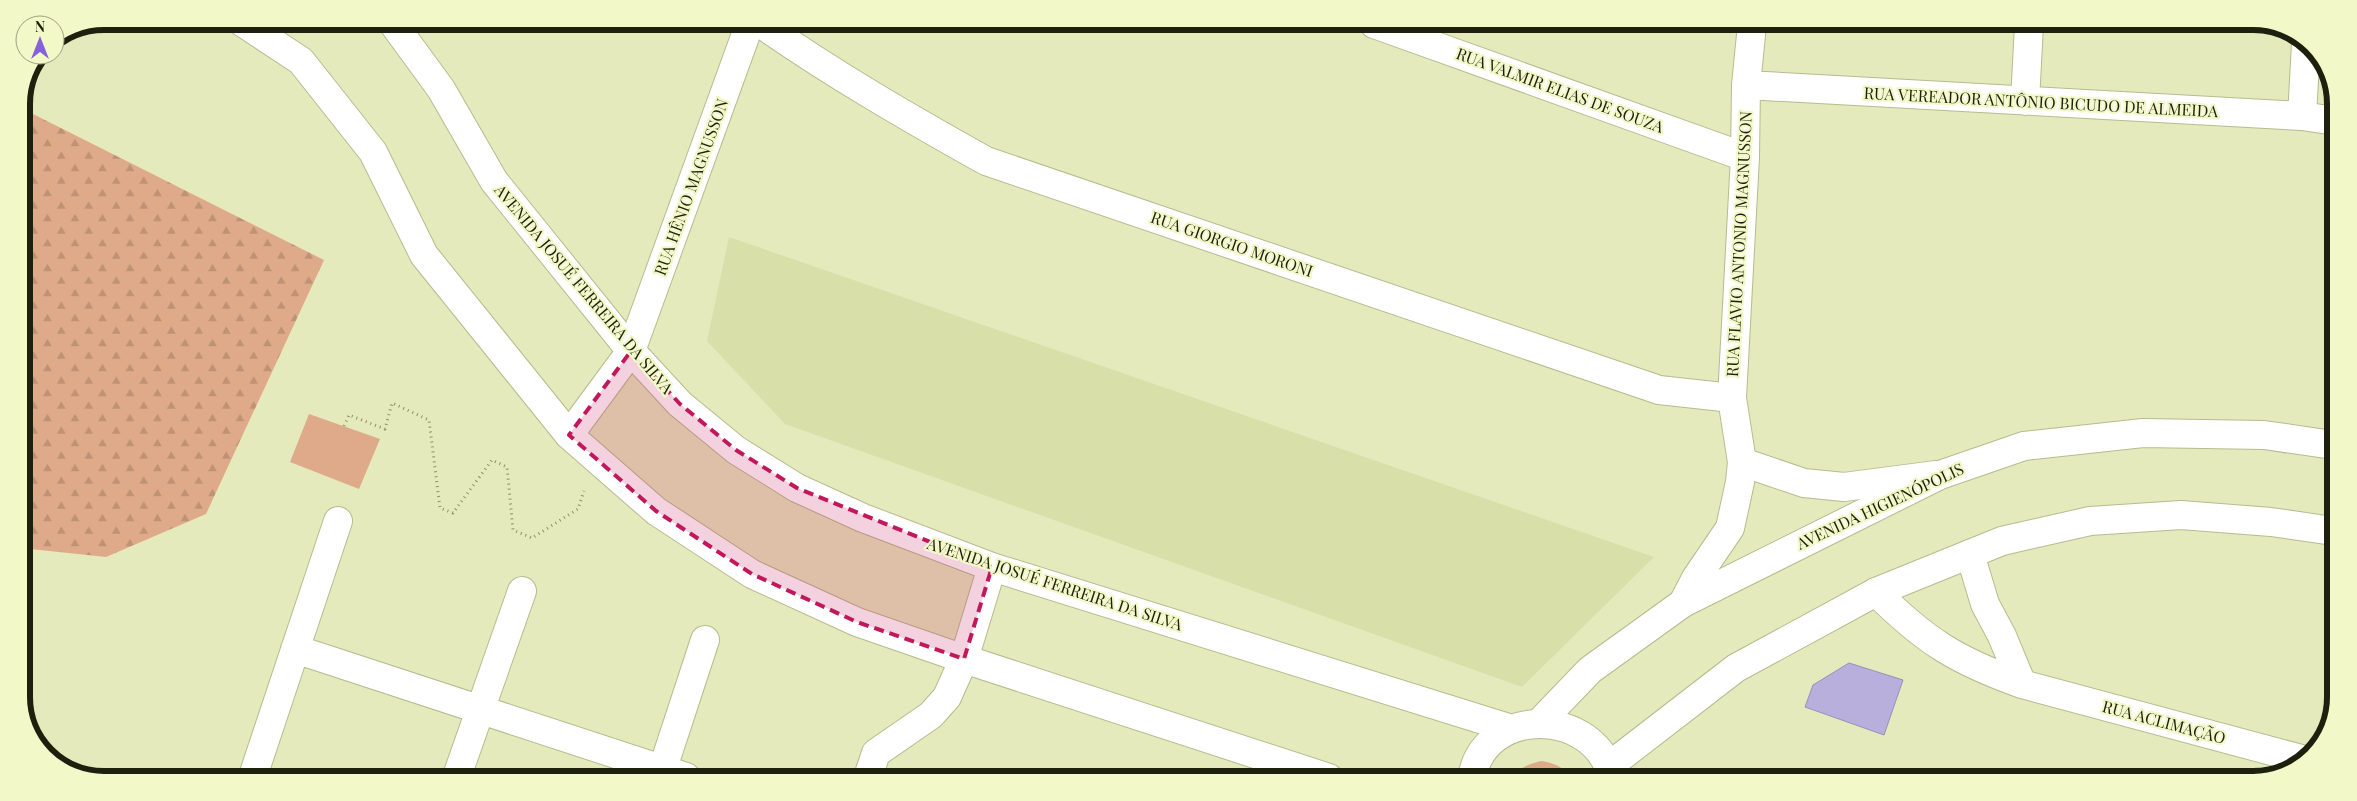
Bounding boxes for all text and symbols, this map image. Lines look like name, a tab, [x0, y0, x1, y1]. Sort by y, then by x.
north arrow	[15, 15, 65, 65]
text: N	[35, 17, 45, 36]
street label: RUA VALMIR ELIAS DE SOUZA	[1454, 42, 1668, 137]
street label: RUA VEREADOR ANTÔNIO BICUDO DE ALMEIDA	[1863, 82, 2220, 121]
street label: RUA HÊNIO MAGNUSSON	[649, 96, 732, 278]
street label: RUA FLAVIO ANTONIO MAGNUSSON	[1721, 111, 1756, 377]
street label: AVENIDA JOSUÉ FERREIRA DA SILVA	[490, 179, 679, 398]
street label: RUA GIORGIO MORONI	[1148, 206, 1316, 281]
street label: AVENIDA HIGIENÓPOLIS	[1792, 457, 1967, 554]
street label: AVENIDA JOSUÉ FERREIRA DA SILVA	[924, 532, 1186, 635]
street label: RUA ACLIMAÇÃO	[2100, 695, 2228, 748]

